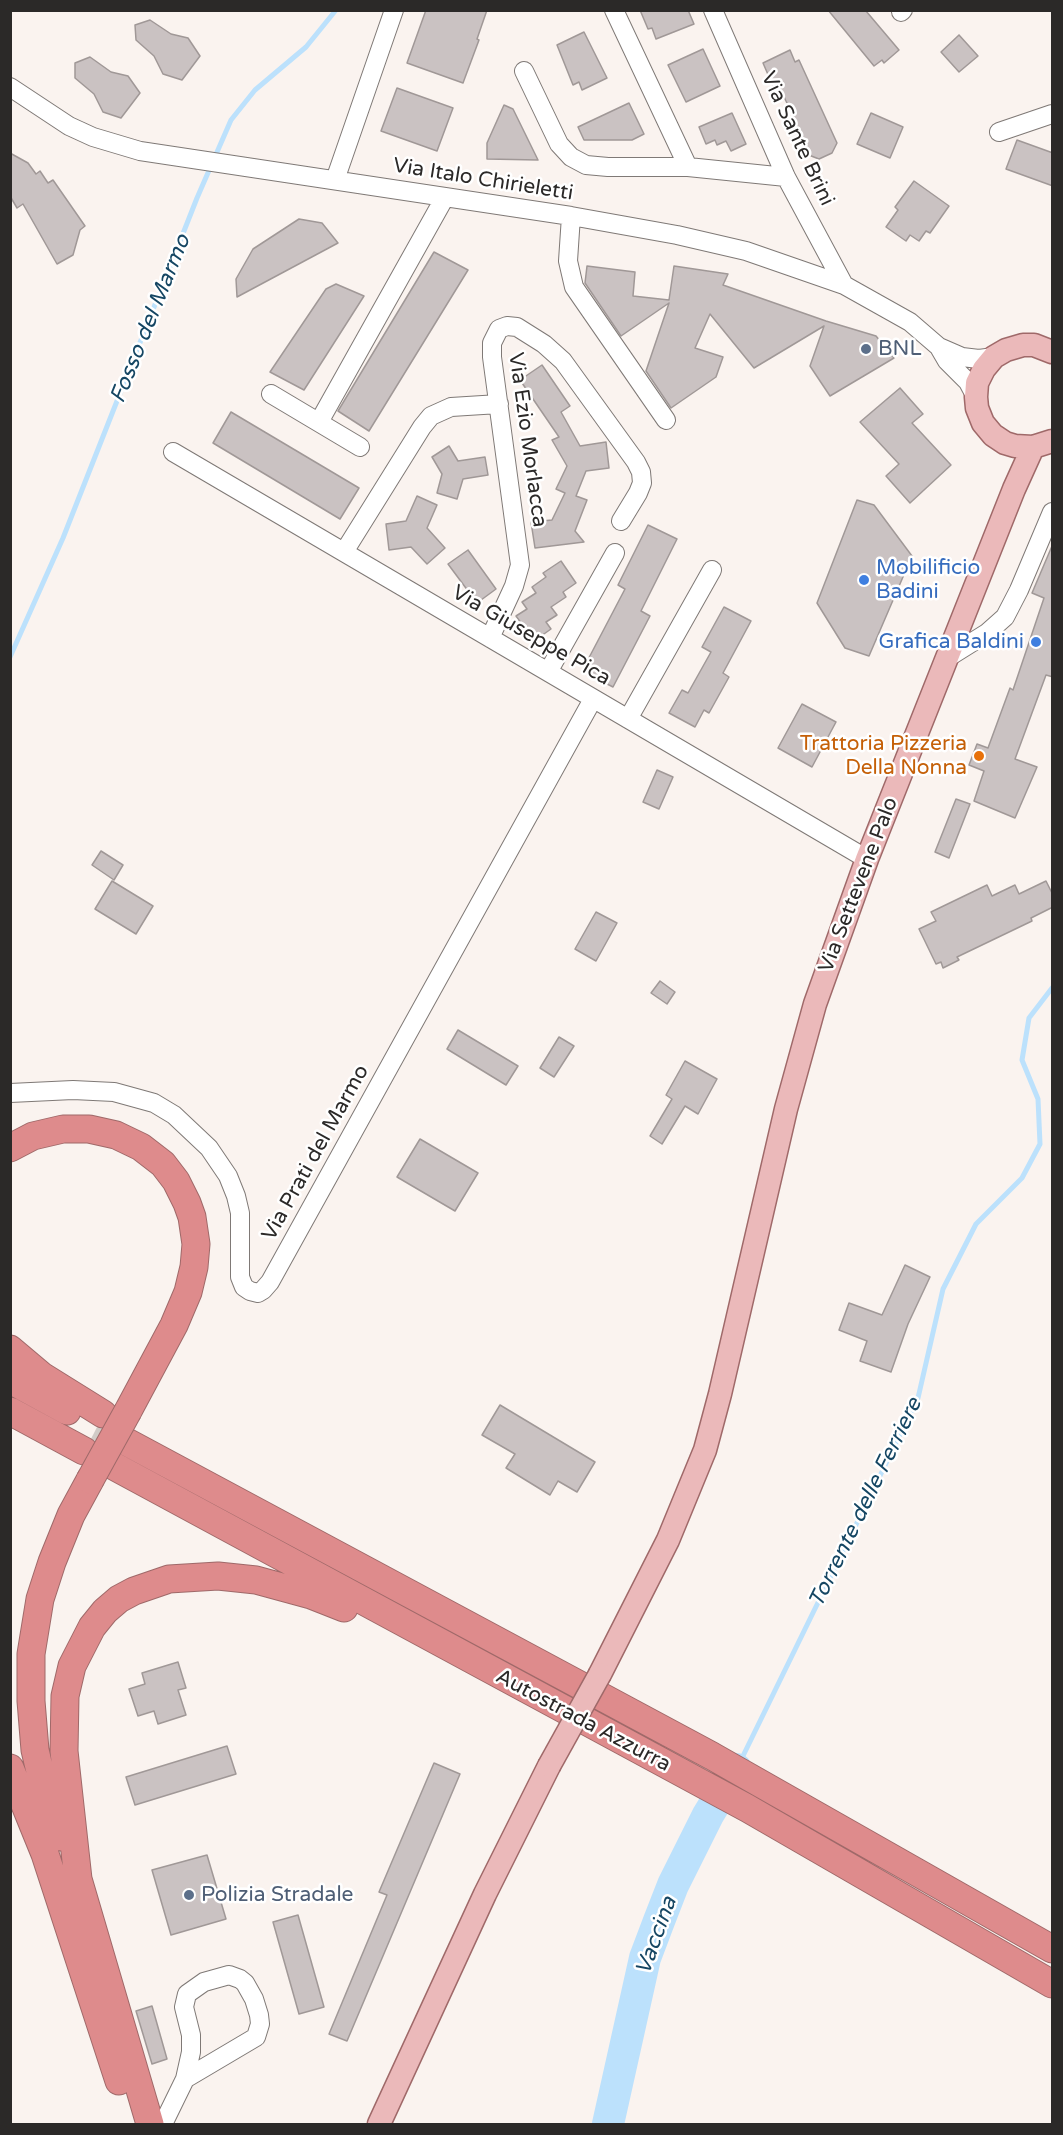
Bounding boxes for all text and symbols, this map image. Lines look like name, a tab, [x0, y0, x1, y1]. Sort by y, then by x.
street label: Via Sante Brini	[755, 68, 839, 210]
street label: Via Italo Chirieletti	[391, 153, 575, 207]
water label: Fosso del Marmo	[105, 231, 197, 407]
place label: BNL	[878, 336, 922, 362]
marker: BNL	[859, 342, 873, 356]
street label: Via Ezio Morlacca	[502, 351, 552, 529]
place label: Mobilificio Badini	[876, 555, 980, 605]
marker: Mobilificio Badini	[857, 573, 871, 587]
street label: Via Giuseppe Pica	[447, 580, 615, 692]
place label: Grafica Baldini	[879, 629, 1024, 655]
marker: Grafica Baldini	[1029, 635, 1043, 649]
place label: Trattoria Pizzeria Della Nonna	[800, 731, 967, 781]
marker: Trattoria Pizzeria Della Nonna	[972, 749, 986, 763]
street label: Via Settevene Palo	[814, 794, 904, 976]
street label: Via Prati del Marmo	[257, 1061, 375, 1245]
water label: Torrente delle Ferriere	[804, 1394, 928, 1612]
street label: Autostrada Azzurra	[491, 1664, 675, 1778]
place label: Polizia Stradale	[201, 1882, 354, 1908]
marker: Polizia Stradale	[182, 1888, 196, 1902]
water label: Vaccina	[631, 1893, 683, 1979]

